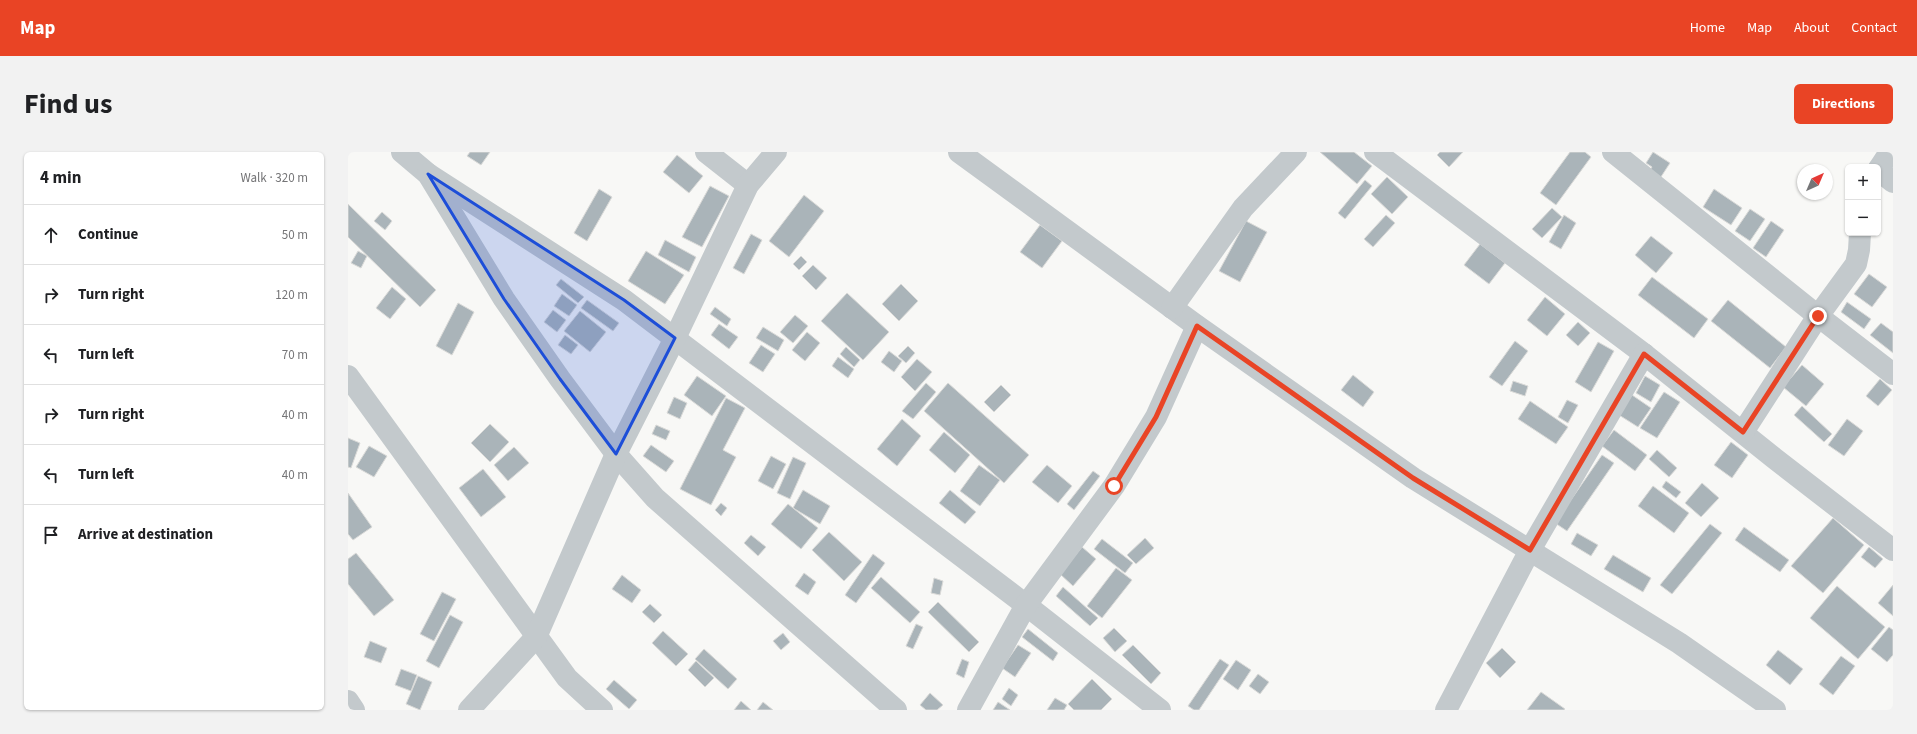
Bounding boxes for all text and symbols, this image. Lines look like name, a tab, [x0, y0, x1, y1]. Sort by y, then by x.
text: Map	[20, 15, 55, 42]
text: Home	[1690, 18, 1725, 38]
text: Map	[1747, 18, 1772, 38]
text: About	[1794, 18, 1829, 38]
text: Contact	[1851, 18, 1897, 38]
text: Find us	[24, 84, 112, 124]
button: Directions	[1794, 84, 1893, 124]
north arrow	[1797, 164, 1833, 200]
map controls	[1845, 164, 1881, 236]
button: +	[1845, 164, 1881, 200]
text: 4 min	[40, 166, 81, 190]
text: Walk · 320 m	[240, 169, 308, 187]
button: −	[1845, 200, 1881, 236]
icon: ahead	[40, 224, 62, 246]
text: Continue	[78, 224, 138, 245]
text: 50 m	[282, 226, 308, 244]
icon: right	[40, 284, 62, 306]
text: Turn right	[78, 284, 144, 305]
text: 120 m	[275, 286, 308, 304]
route end	[1809, 307, 1827, 325]
icon: left	[40, 344, 62, 366]
text: Turn left	[78, 344, 134, 365]
text: 70 m	[282, 346, 308, 364]
icon: right	[40, 404, 62, 426]
text: Turn right	[78, 404, 144, 425]
text: 40 m	[282, 406, 308, 424]
icon: left	[40, 464, 62, 486]
text: Turn left	[78, 464, 134, 485]
text: 40 m	[282, 466, 308, 484]
route start	[1105, 477, 1123, 495]
icon: arrive	[40, 524, 62, 546]
text: Arrive at destination	[78, 524, 213, 545]

